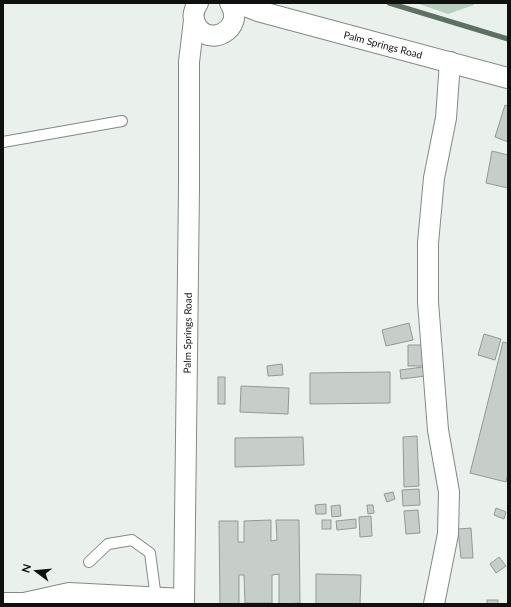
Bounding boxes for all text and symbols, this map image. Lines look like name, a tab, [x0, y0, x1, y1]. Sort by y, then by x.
street label: Palm Springs Road	[342, 28, 424, 61]
street label: Palm Springs Road	[181, 292, 194, 374]
north arrow	[16, 551, 56, 591]
text: N	[18, 562, 33, 574]

